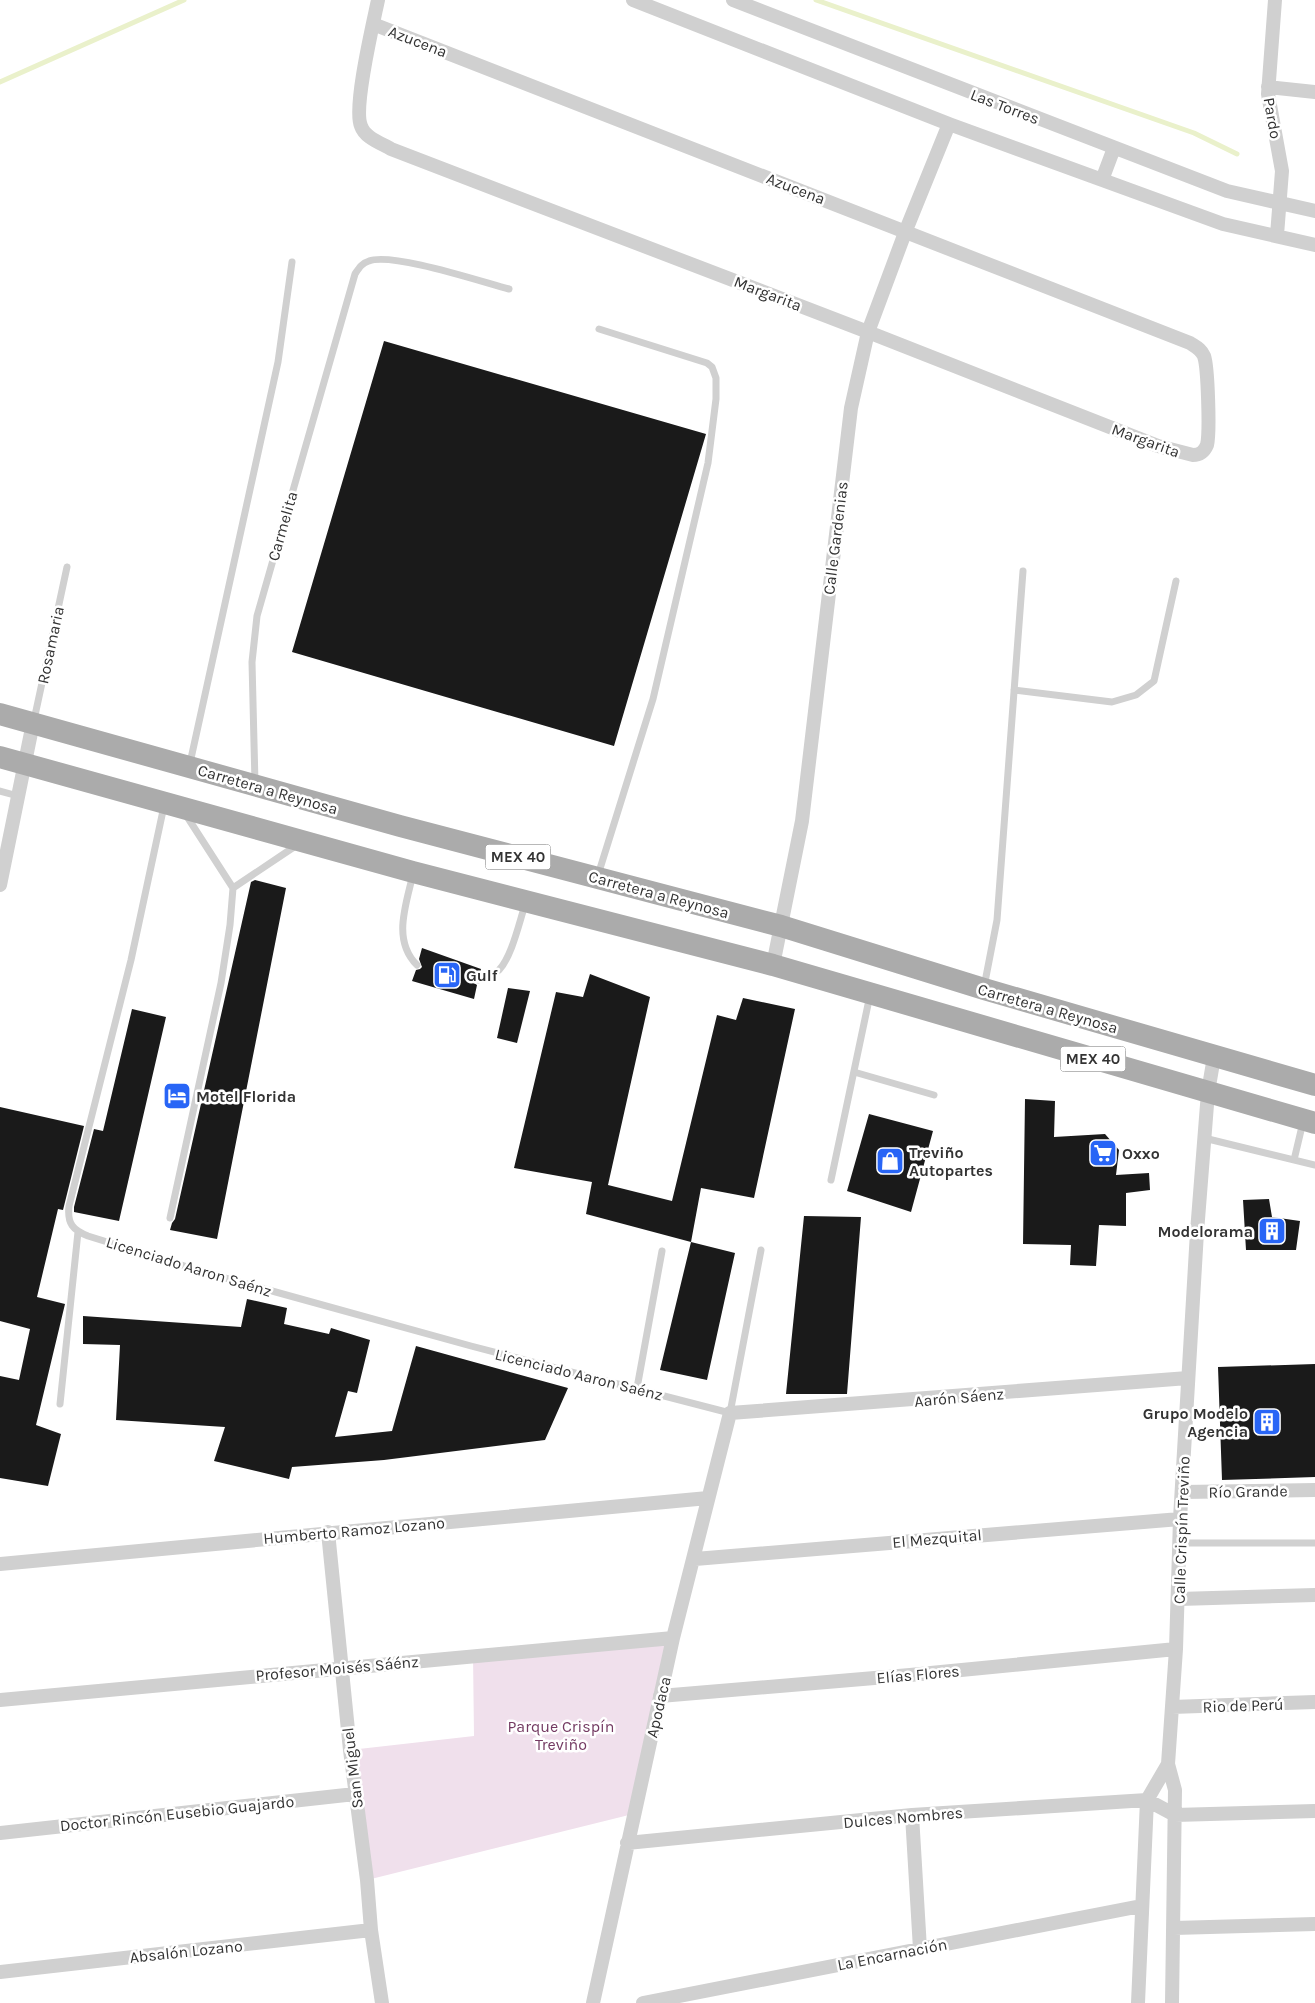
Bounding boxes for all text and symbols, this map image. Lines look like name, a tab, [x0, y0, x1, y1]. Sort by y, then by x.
street label: Azucena	[386, 22, 450, 61]
street label: Las Torres	[968, 85, 1042, 128]
street label: Pardo	[1260, 96, 1285, 140]
street label: Azucena	[764, 169, 828, 208]
street label: Margarita	[731, 272, 804, 315]
street label: Margarita	[1109, 419, 1182, 462]
street label: Calle Gardenias	[819, 480, 852, 596]
street label: Carmelita	[263, 489, 301, 563]
street label: Rosamaria	[33, 605, 68, 686]
street label: Carretera a Reynosa	[196, 760, 340, 819]
road number: MEX 40	[486, 844, 550, 870]
street label: Carretera a Reynosa	[587, 867, 731, 922]
fuel station icon: Gulf	[432, 960, 462, 990]
place label: Gulf	[466, 966, 498, 985]
street label: Carretera a Reynosa	[976, 979, 1120, 1038]
road number: MEX 40	[1060, 1046, 1126, 1072]
hotel icon: Motel Florida	[162, 1081, 192, 1111]
place label: Motel Florida	[196, 1087, 296, 1106]
supermarket icon: Oxxo	[1088, 1138, 1118, 1168]
place label: Treviño Autopartes	[909, 1143, 993, 1180]
place label: Oxxo	[1122, 1144, 1160, 1163]
shop icon: Treviño Autopartes	[875, 1146, 905, 1176]
building icon: Modelorama	[1257, 1216, 1287, 1246]
place label: Modelorama	[1158, 1222, 1253, 1241]
street label: Licenciado Aaron Saénz	[104, 1232, 274, 1301]
street label: Licenciado Aaron Saénz	[493, 1344, 665, 1405]
street label: Aarón Sáenz	[913, 1384, 1005, 1411]
place label: Grupo Modelo Agencia	[1143, 1404, 1248, 1441]
building icon: Grupo Modelo Agencia	[1252, 1407, 1282, 1437]
street label: Calle Crispín Treviño	[1169, 1456, 1194, 1604]
street label: Río Grande	[1208, 1481, 1288, 1502]
street label: Humberto Ramoz Lozano	[262, 1513, 446, 1548]
street label: El Mezquital	[892, 1525, 983, 1552]
street label: Profesor Moisés Sáénz	[255, 1652, 419, 1685]
street label: Elías Flores	[876, 1661, 960, 1688]
street label: Apodaca	[642, 1674, 675, 1740]
street label: Rio de Perú	[1202, 1695, 1284, 1716]
park label: Parque Crispín Treviño	[507, 1717, 615, 1754]
street label: San Miguel	[338, 1726, 367, 1810]
street label: Doctor Rincón Eusebio Guajardo	[59, 1792, 295, 1835]
street label: Dulces Nombres	[842, 1803, 964, 1832]
street label: La Encarnación	[836, 1935, 949, 1974]
street label: Absalón Lozano	[129, 1936, 244, 1967]

